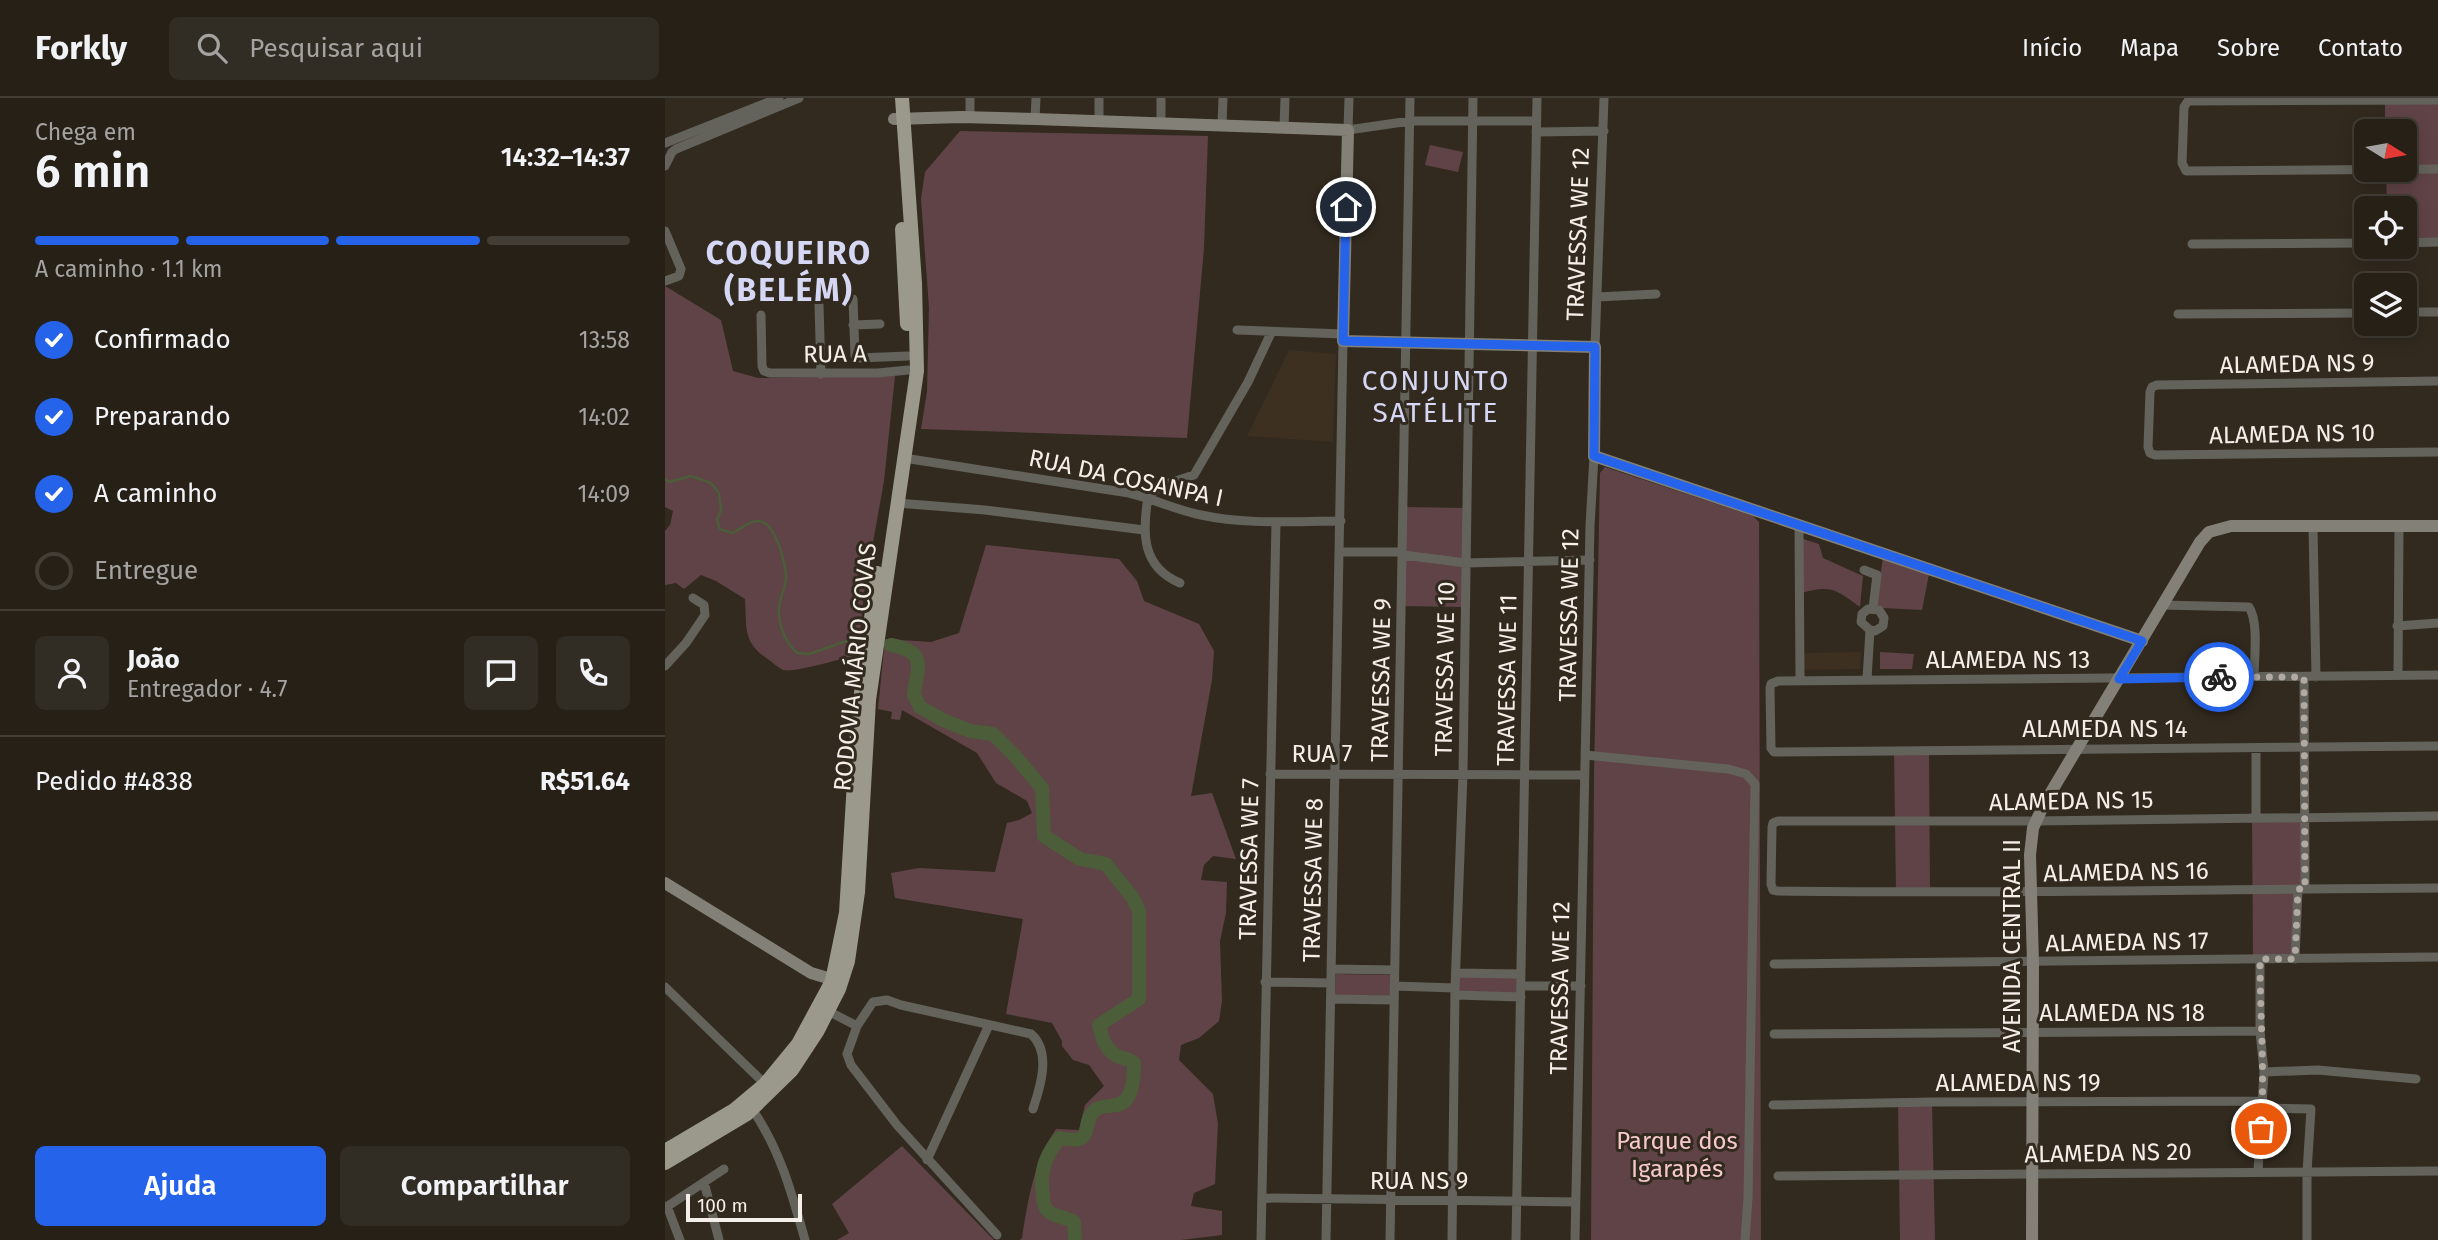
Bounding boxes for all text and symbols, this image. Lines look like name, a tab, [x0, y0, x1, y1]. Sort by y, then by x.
search box	[169, 17, 659, 80]
text: Forkly	[35, 28, 127, 68]
icon: search	[193, 29, 231, 67]
text: Pesquisar aqui	[249, 33, 423, 64]
text: Início	[2022, 34, 2082, 62]
text: Mapa	[2120, 34, 2179, 62]
text: Sobre	[2217, 34, 2280, 62]
text: Contato	[2318, 34, 2403, 62]
text: Chega em	[35, 118, 136, 146]
north arrow	[2354, 119, 2417, 182]
map controls	[2354, 119, 2417, 336]
text: 14:32–14:37	[501, 142, 630, 173]
text: 6 min	[35, 144, 150, 199]
street label: TRAVESSA WE 12	[1561, 147, 1595, 321]
pin	[1316, 177, 1376, 237]
icon: home	[1327, 188, 1365, 226]
button: locate	[2354, 196, 2417, 259]
district label: COQUEIRO (BELÉM)	[706, 234, 872, 309]
text: A caminho · 1.1 km	[35, 255, 223, 283]
button: layers	[2354, 273, 2417, 336]
icon: check	[35, 321, 73, 359]
text: Confirmado	[94, 324, 231, 355]
text: 13:58	[579, 326, 630, 354]
street label: RUA A	[803, 339, 867, 369]
street label: ALAMEDA NS 9	[2219, 349, 2375, 379]
district label: CONJUNTO SATÉLITE	[1362, 364, 1510, 429]
icon: check	[35, 398, 73, 436]
text: Preparando	[94, 401, 231, 432]
text: 14:02	[578, 403, 630, 431]
street label: ALAMEDA NS 10	[2209, 419, 2375, 449]
street label: RUA DA COSANPA I	[1026, 444, 1226, 512]
icon: check	[35, 475, 73, 513]
text: A caminho	[94, 478, 217, 509]
text: 14:09	[578, 480, 630, 508]
street label: TRAVESSA WE 12	[1553, 528, 1585, 702]
street label: RODOVIA MÁRIO COVAS	[827, 541, 882, 793]
text: Entregue	[94, 555, 198, 586]
street label: TRAVESSA WE 10	[1429, 581, 1461, 757]
street label: TRAVESSA WE 11	[1492, 594, 1522, 766]
street label: TRAVESSA WE 9	[1366, 598, 1396, 762]
button: person	[35, 636, 109, 710]
button: chat	[464, 636, 538, 710]
button: phone	[556, 636, 630, 710]
courier	[2184, 642, 2254, 712]
text: João	[127, 644, 180, 675]
street label: ALAMEDA NS 13	[1926, 646, 2090, 674]
icon: bike	[2200, 658, 2238, 696]
text: Entregador · 4.7	[127, 675, 287, 703]
street label: ALAMEDA NS 14	[2022, 715, 2188, 743]
street label: RUA 7	[1292, 740, 1352, 768]
text: Pedido #4838	[35, 766, 193, 797]
text: R$51.64	[540, 766, 630, 797]
street label: TRAVESSA WE 7	[1234, 778, 1264, 940]
street label: ALAMEDA NS 15	[1988, 786, 2154, 816]
street label: TRAVESSA WE 8	[1298, 798, 1328, 962]
street label: AVENIDA CENTRAL II	[1998, 839, 2026, 1053]
street label: ALAMEDA NS 16	[2043, 857, 2209, 887]
street label: TRAVESSA WE 12	[1544, 901, 1576, 1075]
street label: ALAMEDA NS 17	[2045, 927, 2209, 957]
street label: ALAMEDA NS 18	[2039, 999, 2205, 1027]
street label: ALAMEDA NS 19	[1935, 1069, 2101, 1097]
pin	[2231, 1099, 2291, 1159]
icon: bag	[2242, 1110, 2280, 1148]
park label: Parque dos Igarapés	[1616, 1127, 1738, 1183]
street label: ALAMEDA NS 20	[2024, 1138, 2192, 1168]
button: Ajuda	[35, 1146, 326, 1226]
button: Compartilhar	[340, 1146, 630, 1226]
street label: RUA NS 9	[1370, 1167, 1468, 1195]
scale bar	[686, 1191, 801, 1223]
text: 100 m	[697, 1194, 748, 1217]

